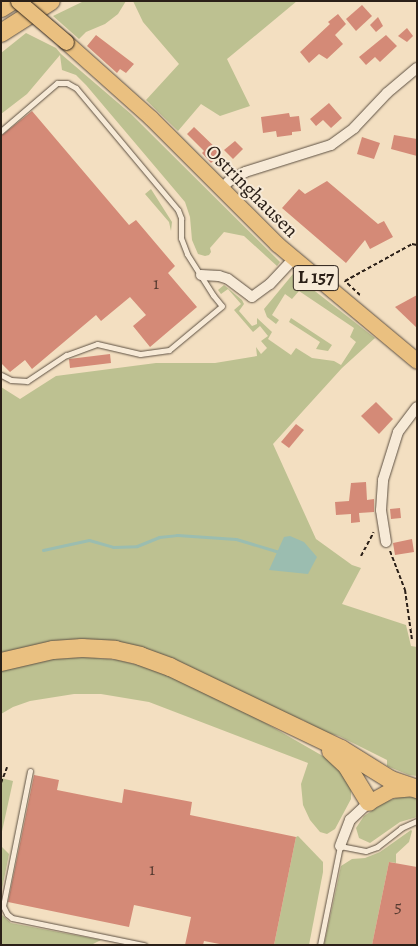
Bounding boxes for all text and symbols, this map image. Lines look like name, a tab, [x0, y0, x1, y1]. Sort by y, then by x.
street label: Ostringhausen	[201, 140, 303, 242]
road number: L 157	[292, 262, 340, 294]
house number: 1	[153, 272, 159, 294]
house number: 1	[149, 858, 155, 880]
house number: 5	[394, 895, 402, 917]

